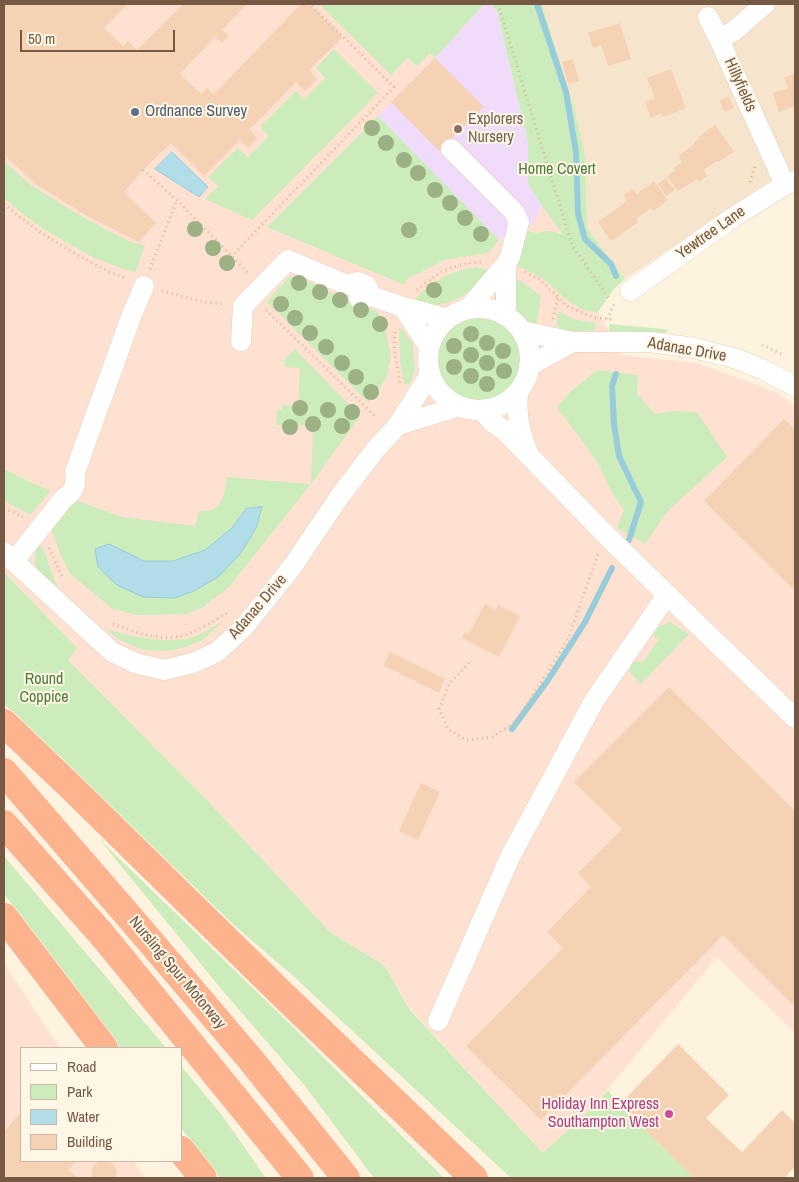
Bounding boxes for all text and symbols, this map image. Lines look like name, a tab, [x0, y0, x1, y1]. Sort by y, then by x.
scale bar	[22, 20, 178, 52]
text: 50 m	[28, 28, 55, 49]
street label: Hillyfields	[720, 55, 760, 115]
place label: Ordnance Survey	[145, 102, 247, 122]
marker: Ordnance Survey	[129, 106, 141, 118]
place label: Explorers Nursery	[468, 110, 523, 148]
marker: Explorers Nursery	[452, 123, 464, 135]
park label: Home Covert	[518, 160, 596, 180]
street label: Yewtree Lane	[673, 202, 749, 264]
street label: Adanac Drive	[646, 334, 728, 366]
street label: Adanac Drive	[225, 571, 291, 643]
park label: Round Coppice	[20, 670, 68, 708]
street label: Nursling Spur Motorway	[124, 913, 230, 1033]
legend	[20, 1047, 182, 1162]
text: Road	[67, 1056, 96, 1077]
text: Park	[67, 1081, 92, 1102]
place label: Holiday Inn Express Southampton West	[542, 1095, 659, 1133]
text: Water	[67, 1106, 99, 1127]
marker: Holiday Inn Express Southampton West	[663, 1108, 675, 1120]
text: Building	[67, 1131, 112, 1152]

